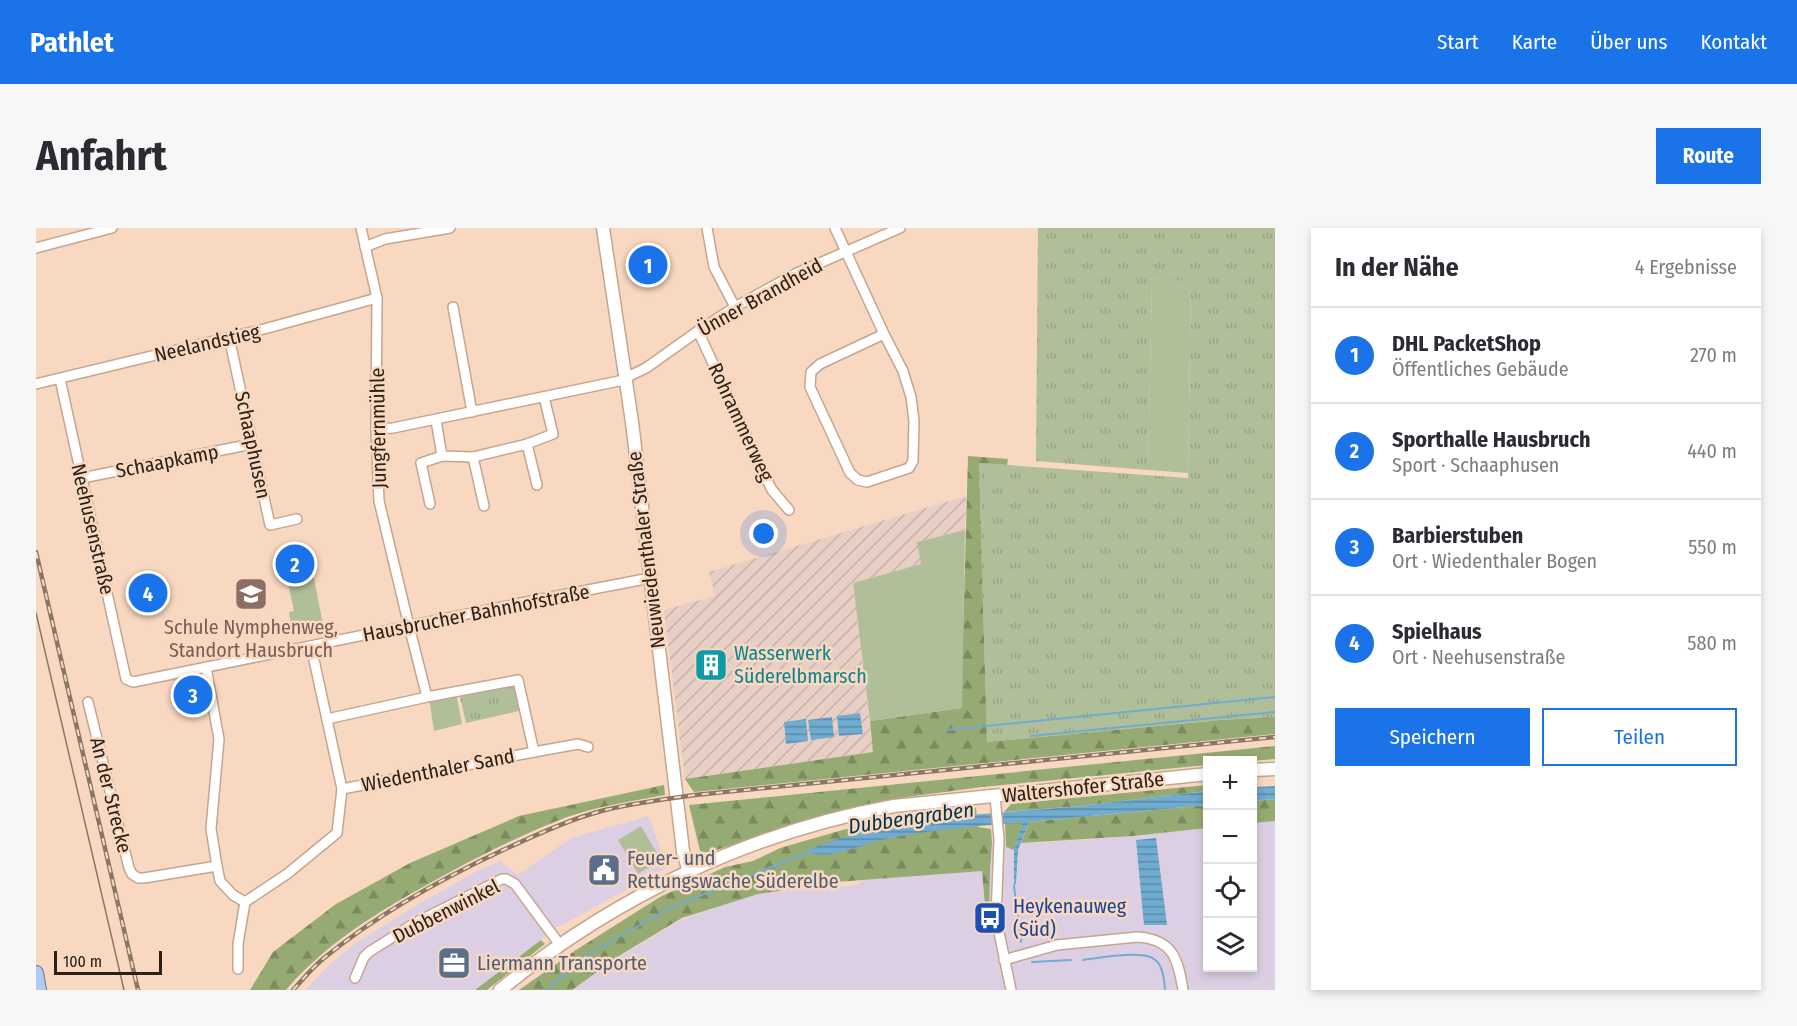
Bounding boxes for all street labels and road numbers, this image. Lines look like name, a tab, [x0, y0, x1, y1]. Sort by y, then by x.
street label: Ünner Brandheid	[693, 253, 827, 341]
street label: Neelandstieg	[152, 319, 263, 367]
street label: Rohrammerweg	[703, 359, 779, 486]
street label: Jungfernmühle	[365, 367, 391, 489]
street label: Schaaphusen	[230, 389, 276, 501]
street label: Schaapkamp	[114, 439, 220, 483]
street label: Neuwiedenthaler Straße	[622, 450, 670, 650]
street label: Neehusenstraße	[66, 461, 120, 597]
street label: Hausbrucher Bahnhofstraße	[361, 579, 591, 647]
street label: An der Strecke	[85, 735, 137, 855]
street label: Wiedenthaler Sand	[359, 743, 517, 797]
street label: Waltershofer Straße	[1001, 767, 1165, 807]
street label: Dubbenwinkel	[389, 874, 503, 948]

